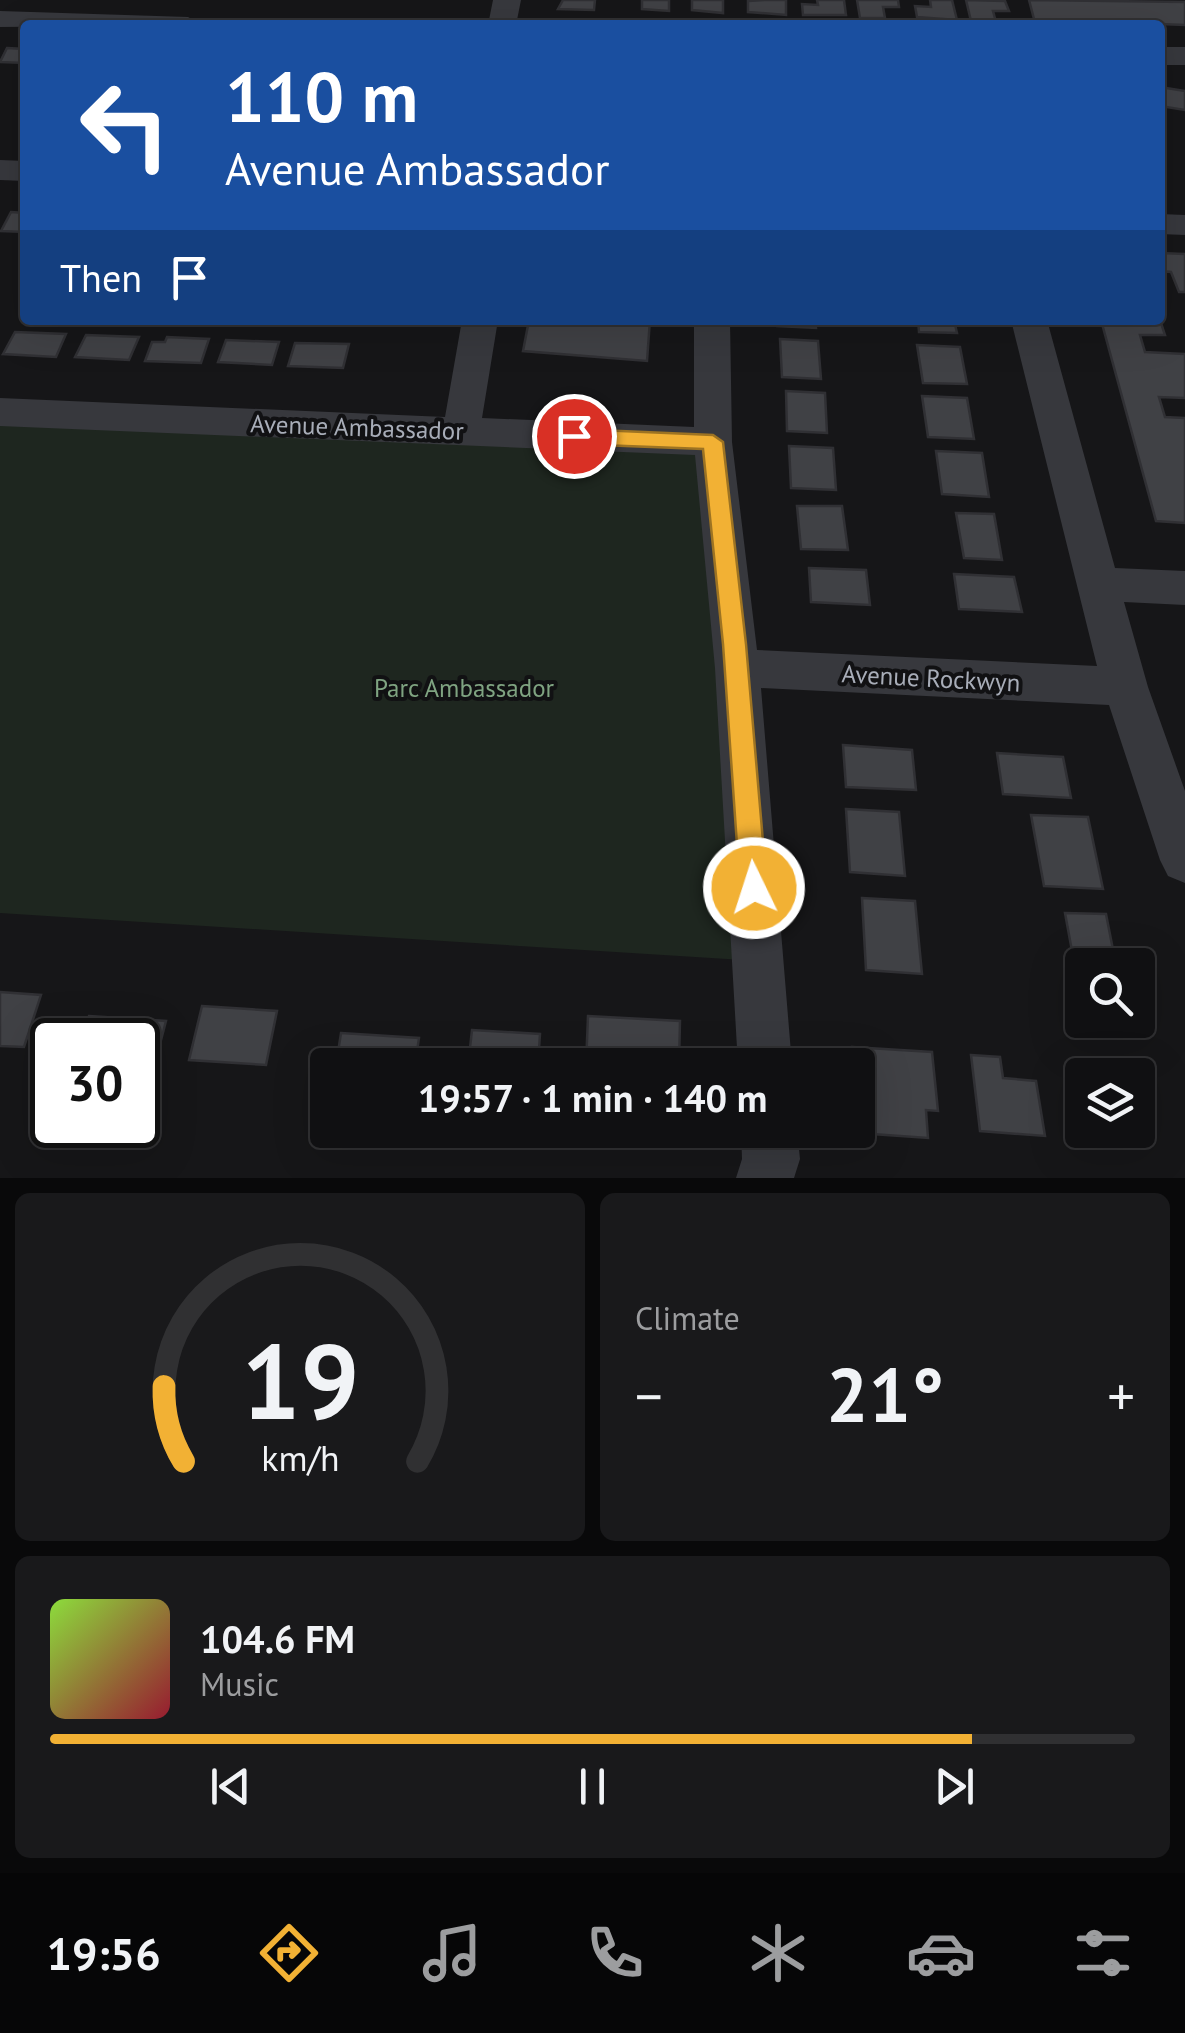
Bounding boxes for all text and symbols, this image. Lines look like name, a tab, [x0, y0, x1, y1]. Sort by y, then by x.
text: 110 m	[225, 51, 418, 141]
icon: left	[60, 60, 190, 190]
text: Avenue Ambassador	[225, 139, 609, 197]
icon: arrive	[162, 250, 217, 305]
text: Then	[60, 253, 142, 302]
pin	[532, 394, 617, 479]
street label: Avenue Ambassador	[250, 407, 465, 447]
icon: arrive	[547, 409, 602, 464]
street label: Avenue Rockwyn	[841, 657, 1021, 699]
park label: Parc Ambassador	[374, 672, 555, 704]
position arrow	[702, 836, 806, 940]
map controls	[1065, 948, 1155, 1148]
button: search	[1065, 948, 1155, 1038]
speed limit sign: 30	[30, 1018, 160, 1148]
button: layers	[1065, 1058, 1155, 1148]
text: 19:57 · 1 min · 140 m	[418, 1073, 767, 1122]
text: Climate	[635, 1297, 740, 1339]
text: 19	[241, 1313, 359, 1448]
text: 21°	[826, 1346, 944, 1443]
text: −	[635, 1360, 663, 1431]
text: +	[1107, 1360, 1135, 1431]
text: km/h	[261, 1435, 339, 1481]
text: 104.6 FM	[200, 1614, 355, 1663]
text: Music	[200, 1663, 279, 1705]
icon: previous	[203, 1759, 258, 1814]
icon: pause	[565, 1759, 620, 1814]
icon: next	[927, 1759, 982, 1814]
icon: directions	[254, 1918, 324, 1988]
icon: music	[417, 1918, 487, 1988]
icon: phone	[580, 1918, 650, 1988]
icon: climate	[743, 1918, 813, 1988]
icon: car	[906, 1918, 976, 1988]
icon: filters	[1068, 1918, 1138, 1988]
text: 19:56	[46, 1924, 161, 1982]

